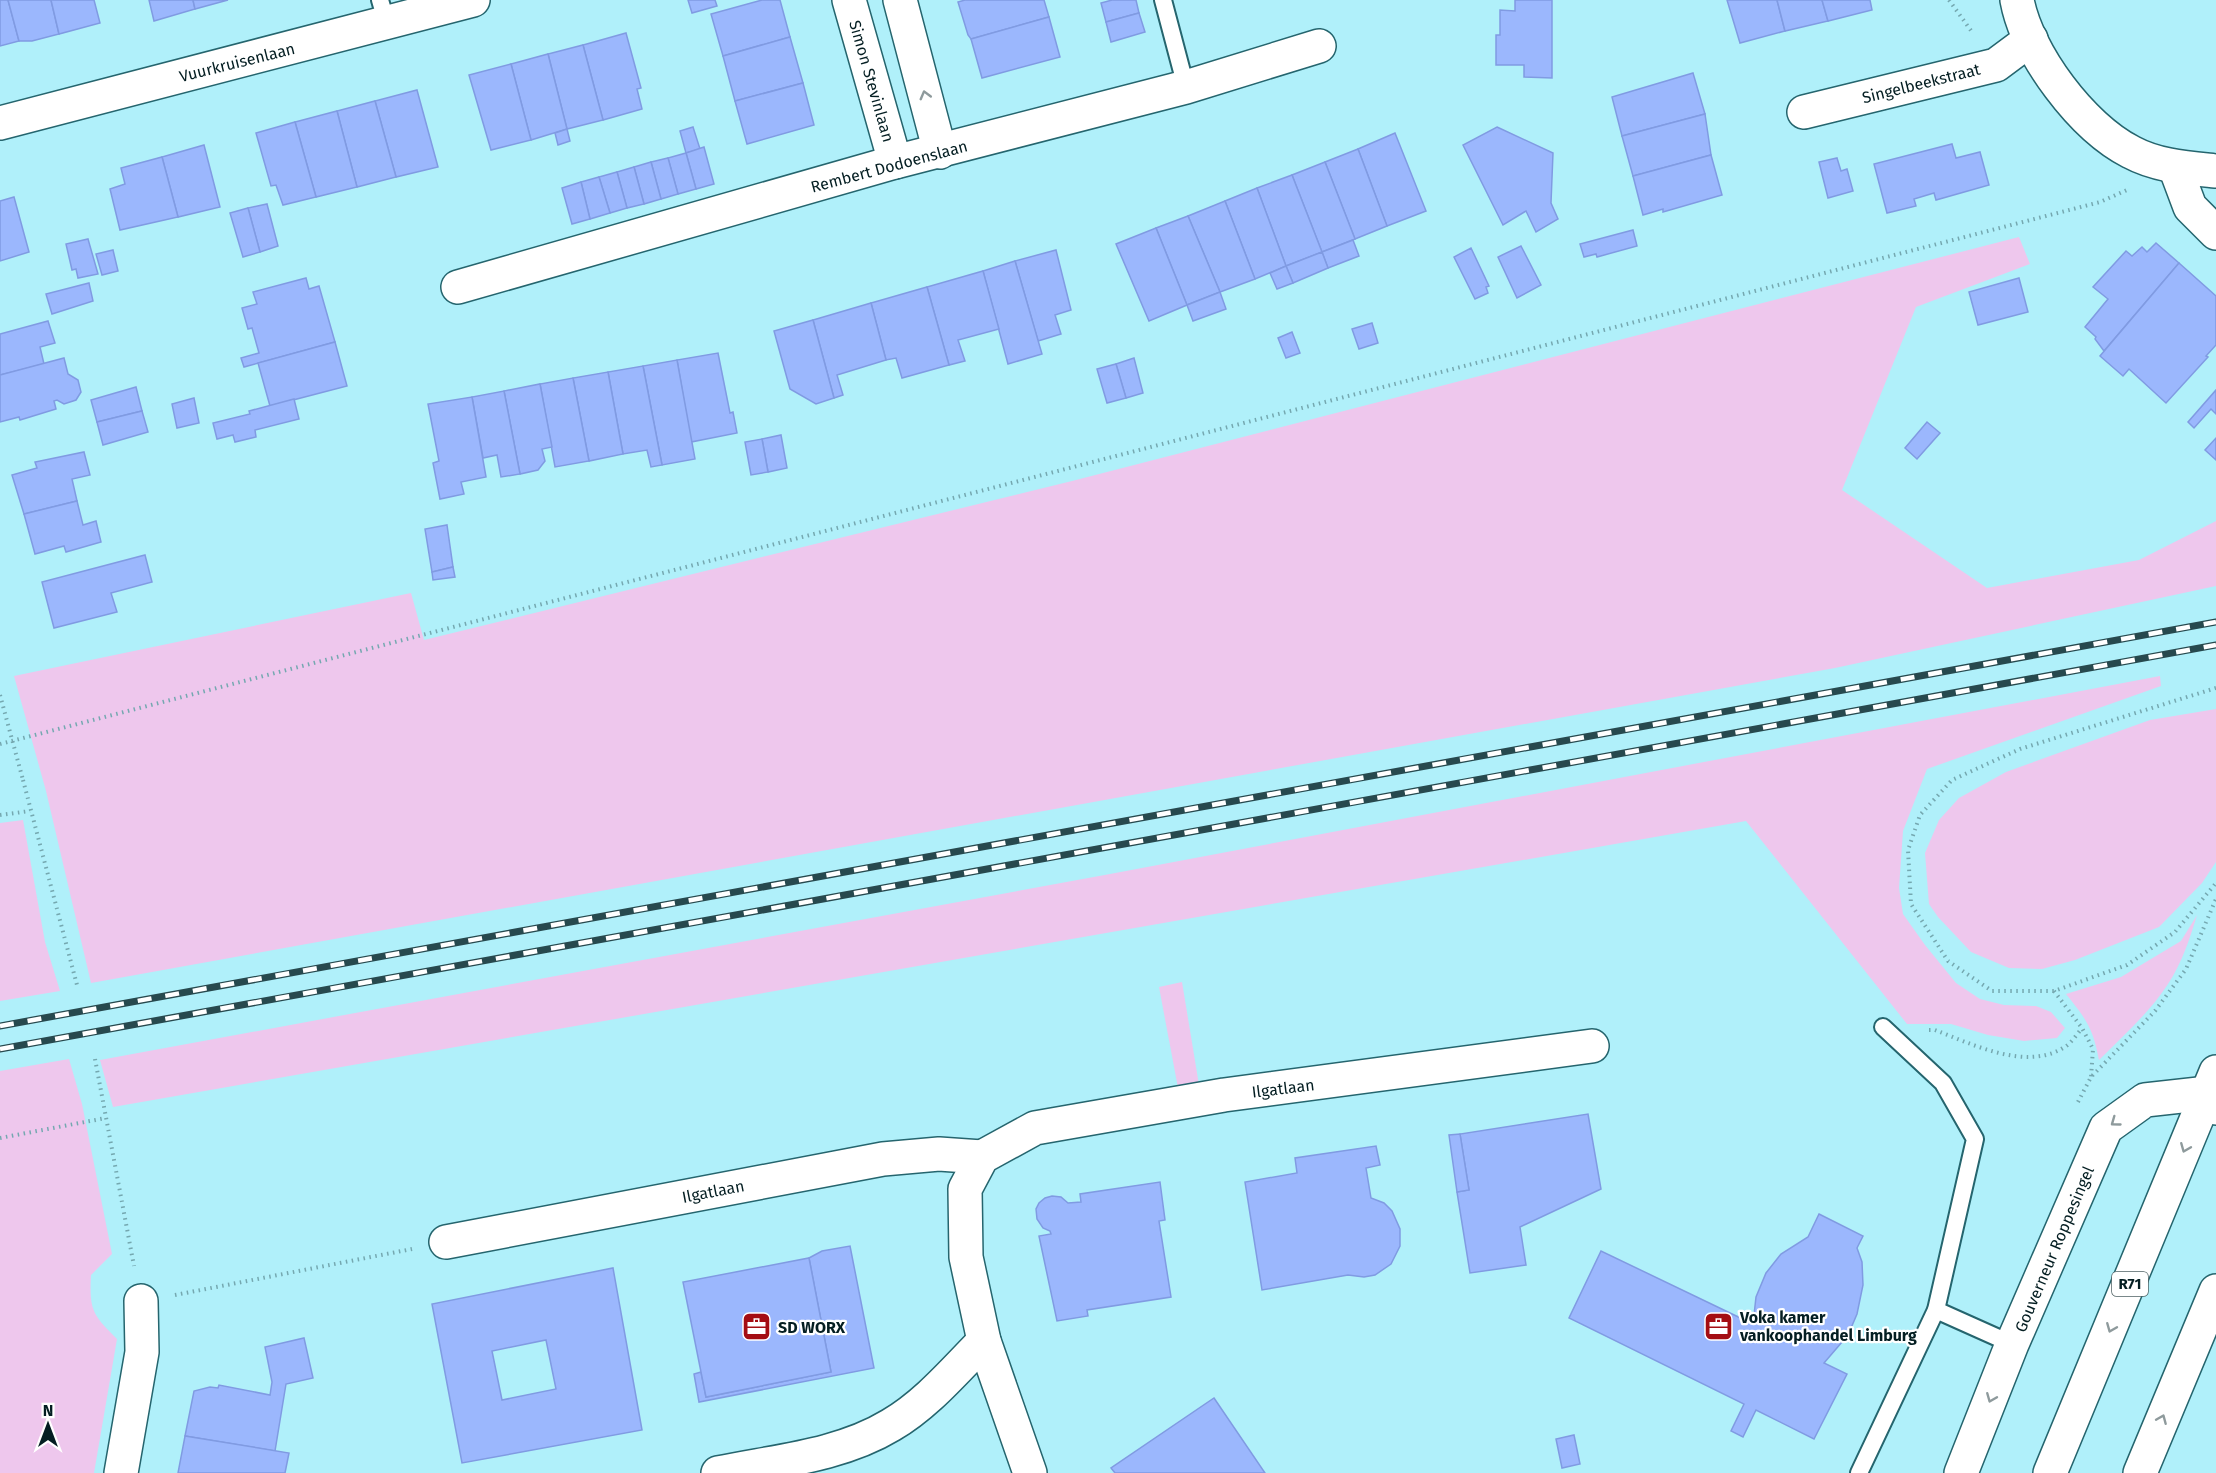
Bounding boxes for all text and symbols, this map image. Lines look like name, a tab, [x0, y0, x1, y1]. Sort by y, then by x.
street label: Simon Stevinlaan	[845, 18, 898, 144]
street label: Vuurkruisenlaan	[177, 39, 297, 86]
street label: Singelbeekstraat	[1860, 60, 1982, 107]
one-way arrow	[920, 91, 933, 101]
street label: Rembert Dodoenslaan	[809, 136, 970, 197]
street label: Ilgatlaan	[1251, 1075, 1316, 1102]
one-way arrow	[2110, 1115, 2121, 1126]
one-way arrow	[2180, 1141, 2192, 1152]
street label: Gouverneur Roppesingel	[2011, 1163, 2098, 1335]
street label: Ilgatlaan	[680, 1176, 746, 1207]
road number: R71	[2112, 1272, 2148, 1296]
place label: Voka kamer vankoophandel Limburg	[1739, 1308, 1917, 1345]
office icon: Voka kamer vankoophandel Limburg	[1703, 1310, 1735, 1342]
office icon: SD WORX	[741, 1311, 773, 1343]
place label: SD WORX	[778, 1318, 846, 1337]
one-way arrow	[2106, 1322, 2118, 1333]
one-way arrow	[1986, 1392, 1998, 1403]
north arrow	[18, 1395, 78, 1455]
text: N	[43, 1401, 53, 1420]
one-way arrow	[2155, 1414, 2167, 1425]

